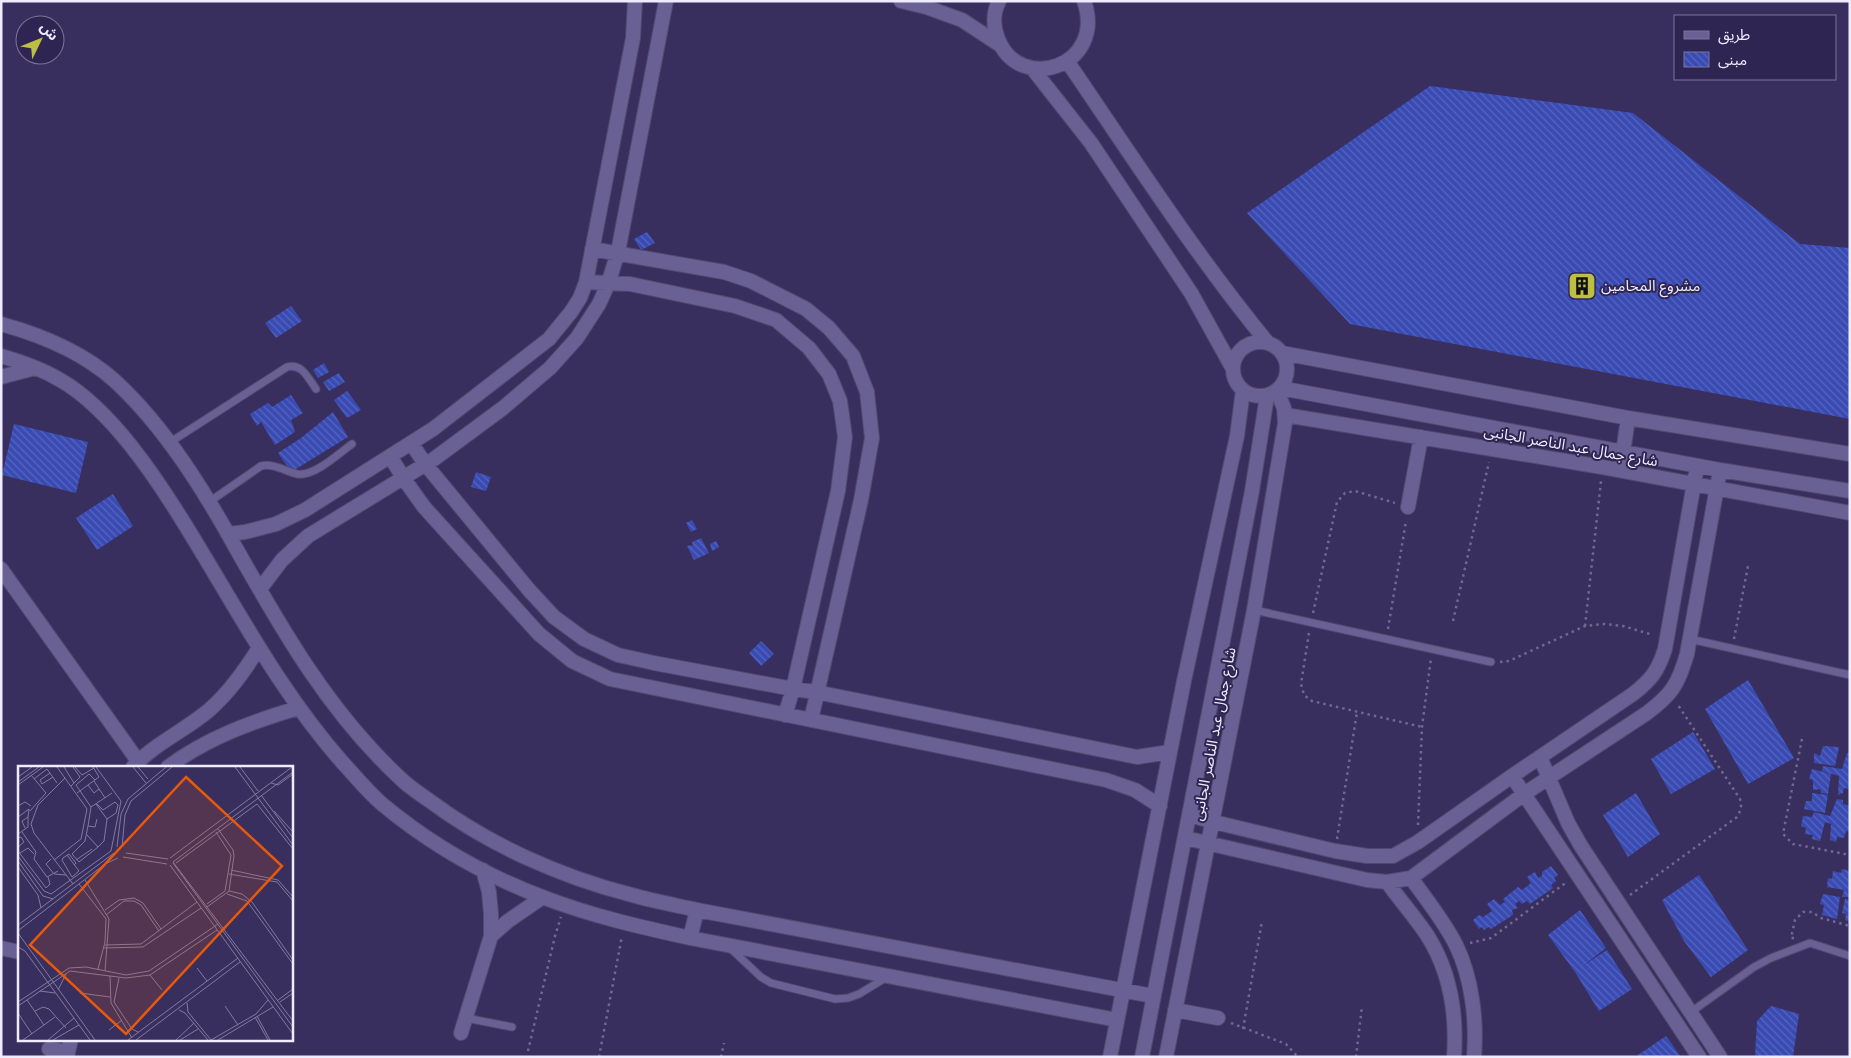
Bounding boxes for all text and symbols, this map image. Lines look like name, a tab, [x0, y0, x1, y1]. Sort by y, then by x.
north arrow	[15, 15, 65, 65]
legend	[1674, 15, 1836, 80]
text: ش	[36, 18, 63, 44]
text: طريق	[1718, 25, 1750, 45]
text: مبنى	[1718, 50, 1747, 70]
building icon: مشروع المحامين	[1567, 271, 1597, 301]
place label: مشروع المحامين	[1601, 276, 1700, 298]
street label: شارع جمال عبد الناصر الجانبى	[1482, 421, 1660, 473]
street label: شارع جمال عبد الناصر الجانبى	[1187, 645, 1243, 823]
inset map	[18, 766, 292, 1040]

